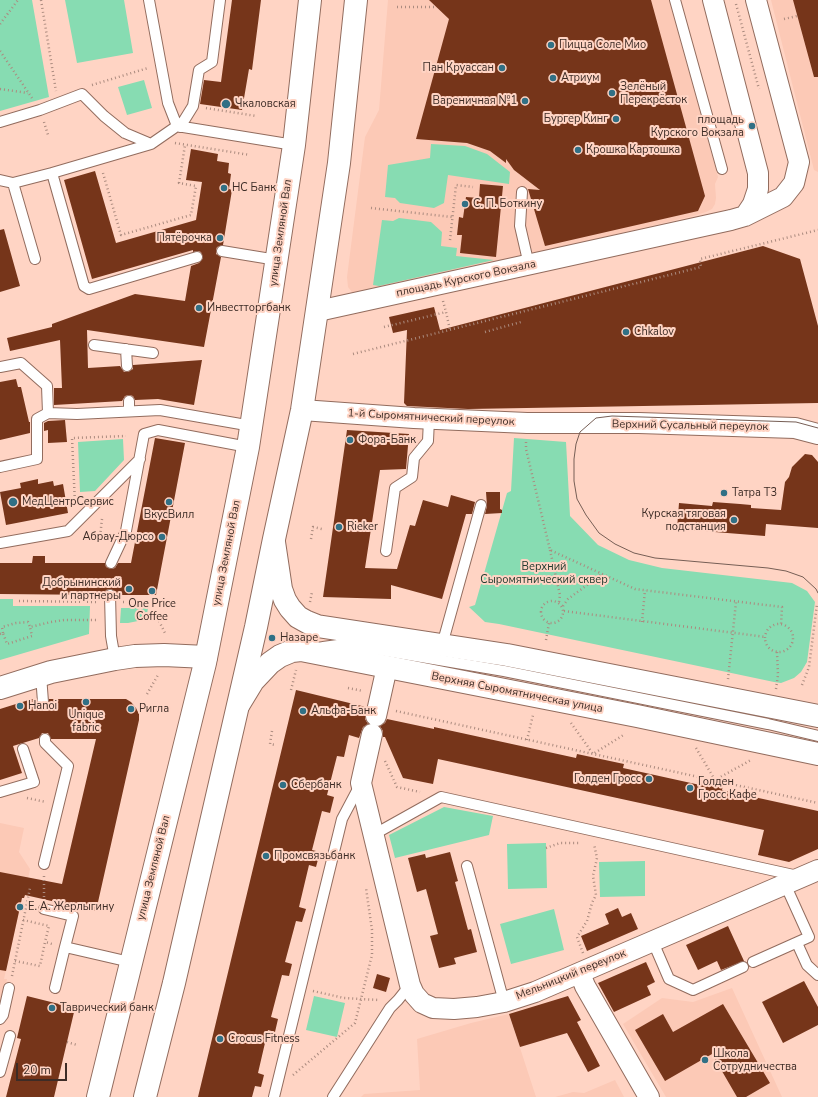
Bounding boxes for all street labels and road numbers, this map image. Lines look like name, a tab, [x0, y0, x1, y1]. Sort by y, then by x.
street label: улица Земляной Вал	[267, 179, 295, 287]
street label: площадь Курского Вокзала	[395, 258, 537, 300]
street label: 1-й Сыромятнический переулок	[347, 407, 515, 429]
street label: Верхний Сусальный переулок	[612, 418, 768, 434]
street label: улица Земляной Вал	[210, 499, 244, 607]
street label: Верхняя Сыромятническая улица	[430, 670, 604, 716]
street label: улица Земляной Вал	[135, 814, 173, 922]
street label: Мельницкий переулок	[514, 947, 628, 1003]

